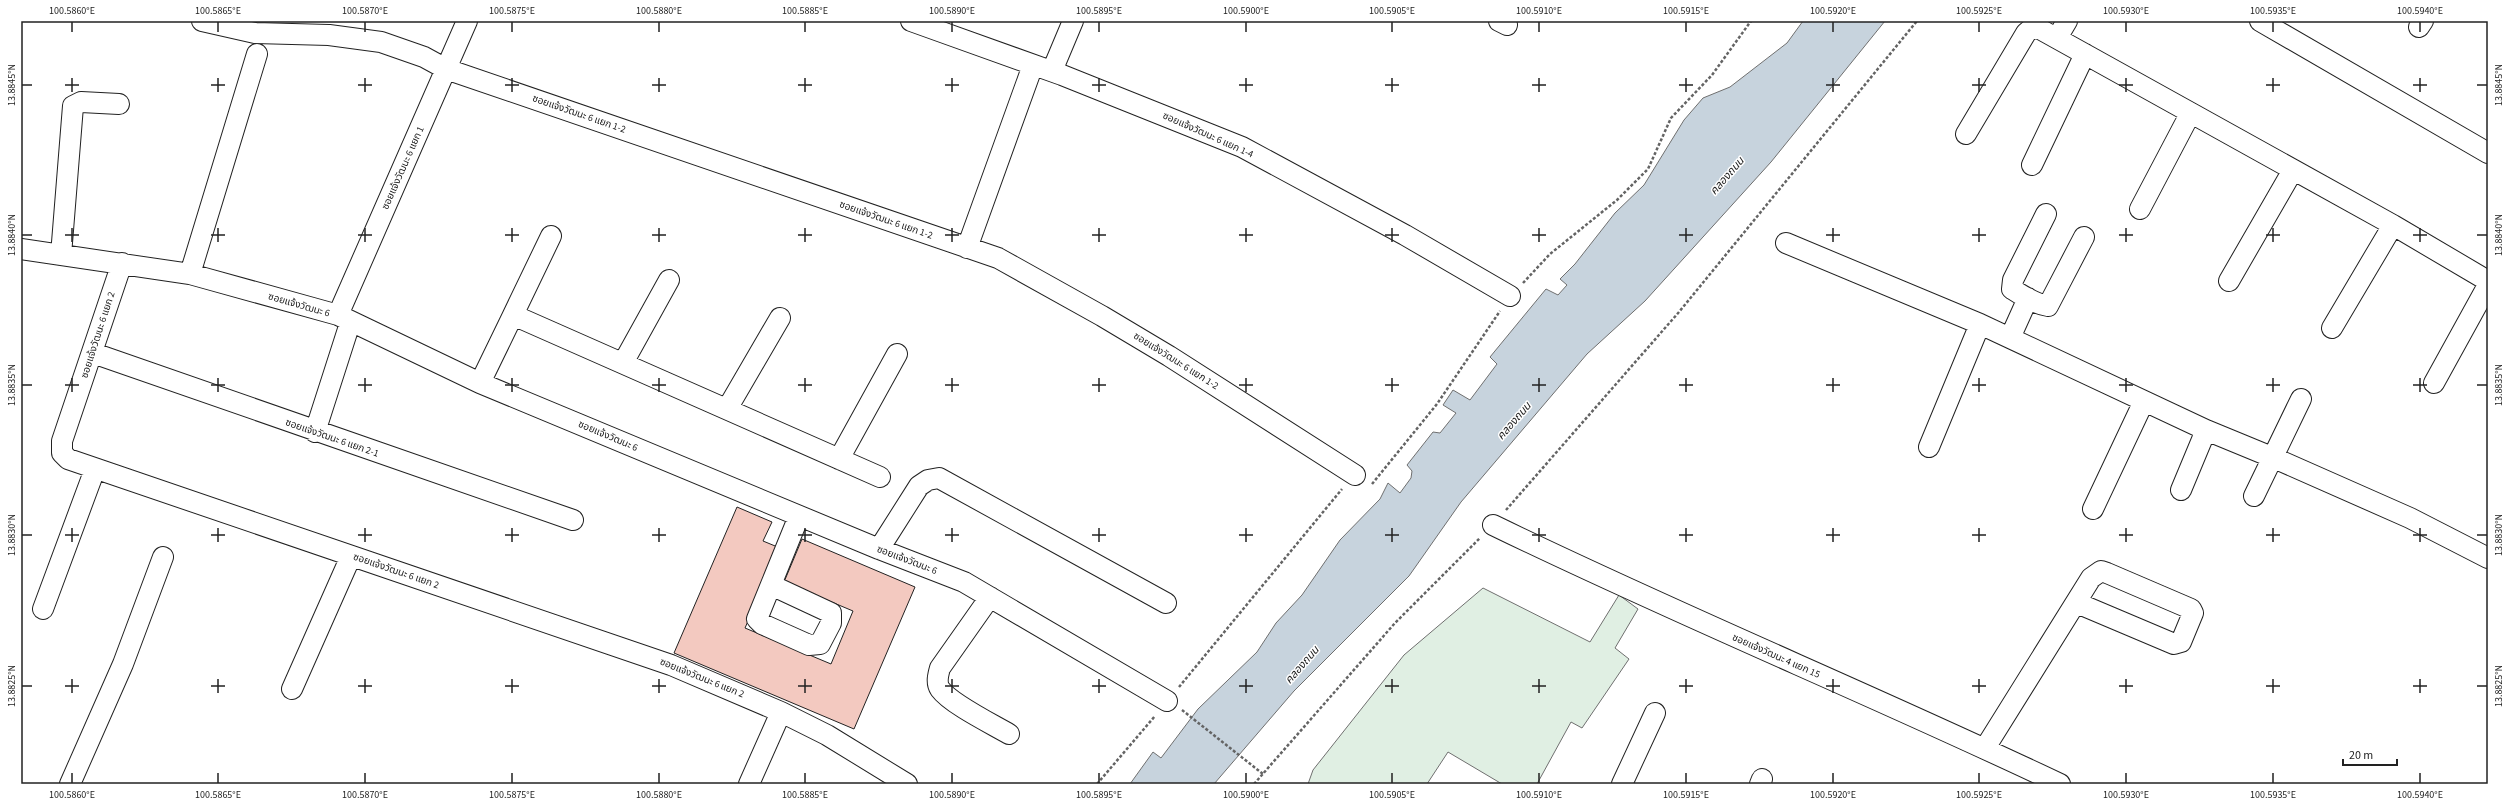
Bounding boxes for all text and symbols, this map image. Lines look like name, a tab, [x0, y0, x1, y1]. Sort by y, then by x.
text: 100.5860°E	[49, 4, 95, 18]
text: 100.5865°E	[195, 4, 241, 18]
text: 100.5870°E	[342, 4, 388, 18]
text: 100.5875°E	[489, 4, 535, 18]
text: 100.5880°E	[636, 4, 682, 18]
text: 100.5885°E	[782, 4, 828, 18]
text: 100.5890°E	[929, 4, 975, 18]
text: 100.5895°E	[1076, 4, 1122, 18]
text: 100.5900°E	[1223, 4, 1269, 18]
text: 100.5905°E	[1369, 4, 1415, 18]
text: 100.5910°E	[1516, 4, 1562, 18]
text: 100.5915°E	[1663, 4, 1709, 18]
text: 100.5920°E	[1810, 4, 1856, 18]
text: 100.5925°E	[1956, 4, 2002, 18]
text: 100.5930°E	[2103, 4, 2149, 18]
text: 100.5935°E	[2250, 4, 2296, 18]
text: 100.5940°E	[2397, 4, 2443, 18]
text: 13.8845°N	[5, 64, 19, 106]
text: 13.8845°N	[2492, 64, 2506, 106]
street label: ซอยแจ้งวัฒนะ 6 แยก 1-2	[530, 91, 628, 137]
street label: ซอยแจ้งวัฒนะ 6 แยก 1-4	[1160, 109, 1256, 161]
street label: ซอยแจ้งวัฒนะ 6 แยก 1	[378, 124, 428, 212]
water label: คลองถนน	[1706, 153, 1748, 198]
street label: ซอยแจ้งวัฒนะ 6 แยก 1-2	[837, 197, 935, 243]
text: 13.8840°N	[5, 214, 19, 256]
text: 13.8840°N	[2492, 214, 2506, 256]
street label: ซอยแจ้งวัฒนะ 6	[266, 289, 332, 321]
street label: ซอยแจ้งวัฒนะ 6 แยก 2	[77, 290, 119, 380]
street label: ซอยแจ้งวัฒนะ 6 แยก 1-2	[1131, 329, 1221, 393]
text: 13.8835°N	[5, 364, 19, 406]
text: 13.8835°N	[2492, 364, 2506, 406]
water label: คลองถนน	[1493, 398, 1535, 443]
street label: ซอยแจ้งวัฒนะ 6 แยก 2-1	[283, 415, 381, 461]
street label: ซอยแจ้งวัฒนะ 6	[576, 417, 640, 455]
text: 13.8830°N	[5, 514, 19, 556]
text: 13.8830°N	[2492, 514, 2506, 556]
street label: ซอยแจ้งวัฒนะ 6	[875, 542, 939, 578]
street label: ซอยแจ้งวัฒนะ 6 แยก 2	[351, 550, 441, 592]
street label: ซอยแจ้งวัฒนะ 4 แยก 15	[1730, 630, 1822, 682]
water label: คลองถนน	[1281, 642, 1323, 687]
street label: ซอยแจ้งวัฒนะ 6 แยก 2	[658, 655, 746, 701]
text: 13.8825°N	[5, 665, 19, 707]
text: 13.8825°N	[2492, 665, 2506, 707]
scale bar	[2343, 741, 2397, 767]
text: 20 m	[2349, 747, 2373, 764]
text: 100.5860°E	[49, 788, 95, 802]
text: 100.5865°E	[195, 788, 241, 802]
text: 100.5870°E	[342, 788, 388, 802]
text: 100.5875°E	[489, 788, 535, 802]
text: 100.5880°E	[636, 788, 682, 802]
text: 100.5885°E	[782, 788, 828, 802]
text: 100.5890°E	[929, 788, 975, 802]
text: 100.5895°E	[1076, 788, 1122, 802]
text: 100.5900°E	[1223, 788, 1269, 802]
text: 100.5905°E	[1369, 788, 1415, 802]
text: 100.5910°E	[1516, 788, 1562, 802]
text: 100.5915°E	[1663, 788, 1709, 802]
text: 100.5920°E	[1810, 788, 1856, 802]
text: 100.5925°E	[1956, 788, 2002, 802]
text: 100.5930°E	[2103, 788, 2149, 802]
text: 100.5935°E	[2250, 788, 2296, 802]
text: 100.5940°E	[2397, 788, 2443, 802]

